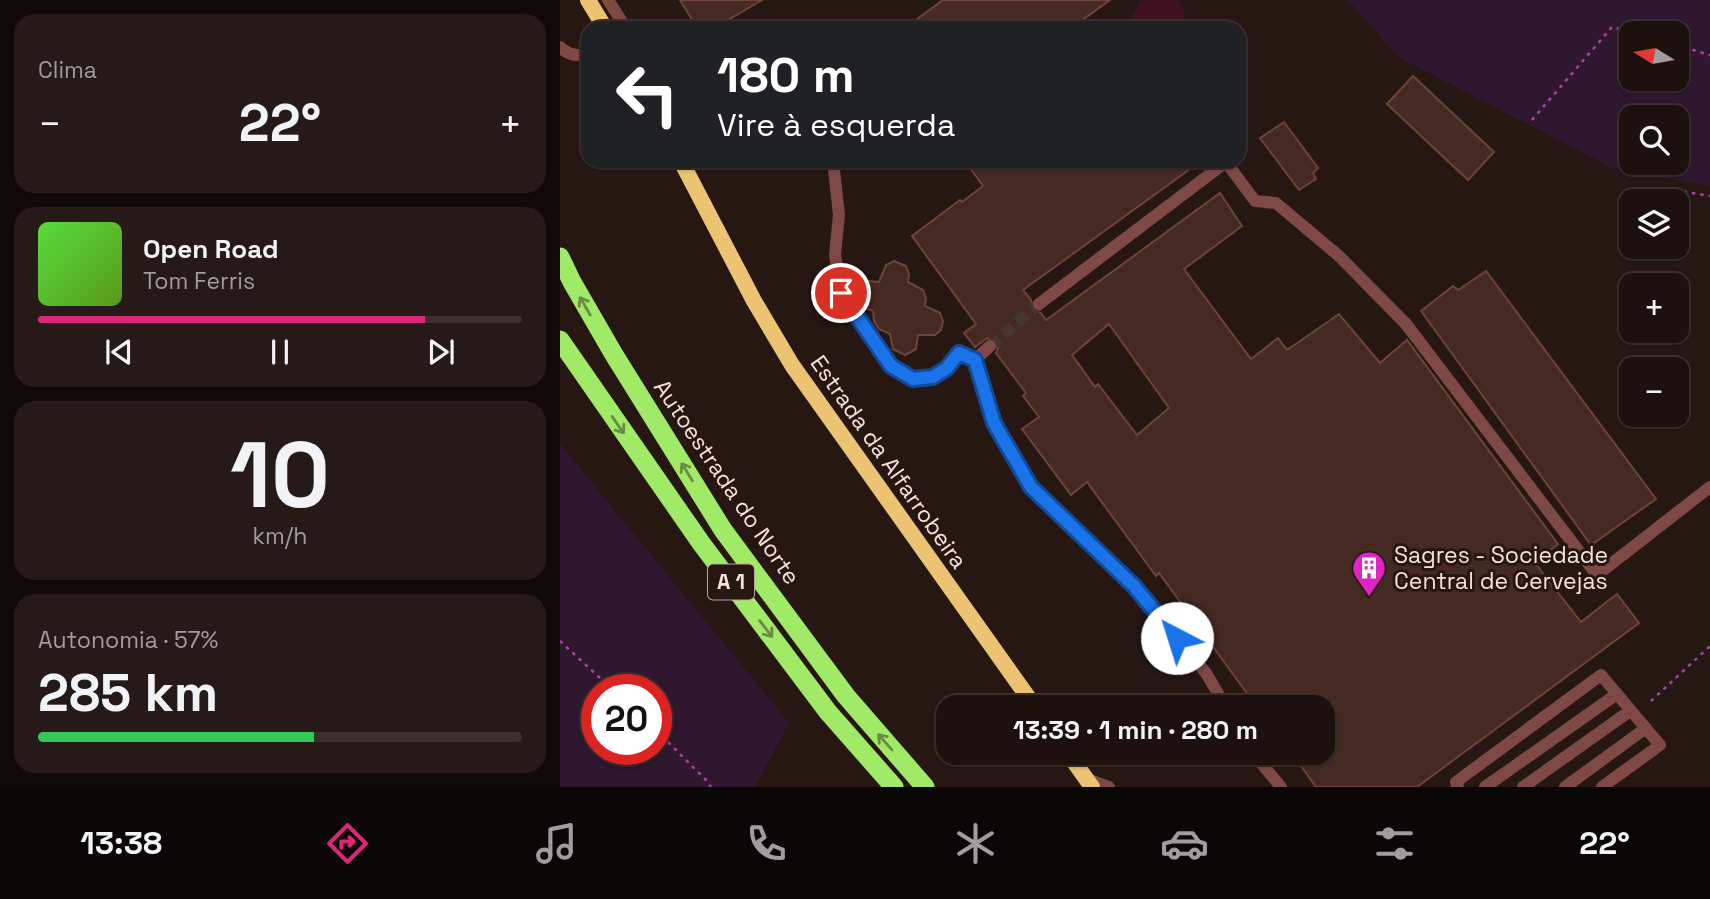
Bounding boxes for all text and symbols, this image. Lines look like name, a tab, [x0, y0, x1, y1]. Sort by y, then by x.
north arrow	[1619, 21, 1689, 91]
map controls	[1619, 21, 1689, 427]
text: 180 m	[717, 44, 855, 106]
icon: left	[602, 49, 693, 140]
text: Clima	[38, 55, 97, 85]
text: 22°	[239, 90, 321, 156]
text: −	[38, 100, 62, 148]
text: +	[498, 100, 522, 148]
text: Vire à esquerda	[717, 105, 955, 145]
button: search	[1619, 105, 1689, 175]
button: layers	[1619, 189, 1689, 259]
text: Open Road	[143, 232, 279, 266]
pin	[811, 263, 871, 323]
text: Tom Ferris	[143, 266, 255, 296]
button: +	[1619, 273, 1689, 343]
icon: arrive	[822, 274, 860, 312]
one-way arrow	[578, 296, 592, 316]
icon: previous	[100, 333, 138, 371]
icon: pause	[261, 333, 299, 371]
icon: next	[422, 333, 460, 371]
street label: Estrada da Alfarrobeira	[804, 349, 974, 575]
button: −	[1619, 357, 1689, 427]
street label: Autoestrada do Norte	[647, 374, 807, 590]
one-way arrow	[611, 415, 626, 434]
text: 10	[230, 417, 330, 534]
one-way arrow	[679, 462, 693, 482]
text: km/h	[253, 521, 307, 551]
place label: Sagres - Sociedade Central de Cervejas	[1394, 540, 1608, 596]
building icon: Sagres - Sociedade Central de Cervejas	[1350, 549, 1388, 598]
road number: A 1	[708, 564, 754, 600]
position arrow	[1140, 601, 1214, 675]
one-way arrow	[759, 619, 773, 638]
text: Autonomia · 57%	[38, 625, 218, 655]
text: 285 km	[38, 660, 218, 726]
speed limit sign: 20	[581, 674, 672, 765]
text: 13:39 · 1 min · 280 m	[1013, 713, 1258, 747]
one-way arrow	[877, 733, 893, 751]
icon: directions	[323, 819, 372, 868]
icon: music	[532, 819, 581, 868]
icon: phone	[742, 819, 791, 868]
icon: climate	[951, 819, 1000, 868]
icon: car	[1160, 819, 1209, 868]
icon: filters	[1370, 819, 1419, 868]
text: 13:38	[80, 823, 162, 863]
text: 22°	[1579, 823, 1630, 863]

